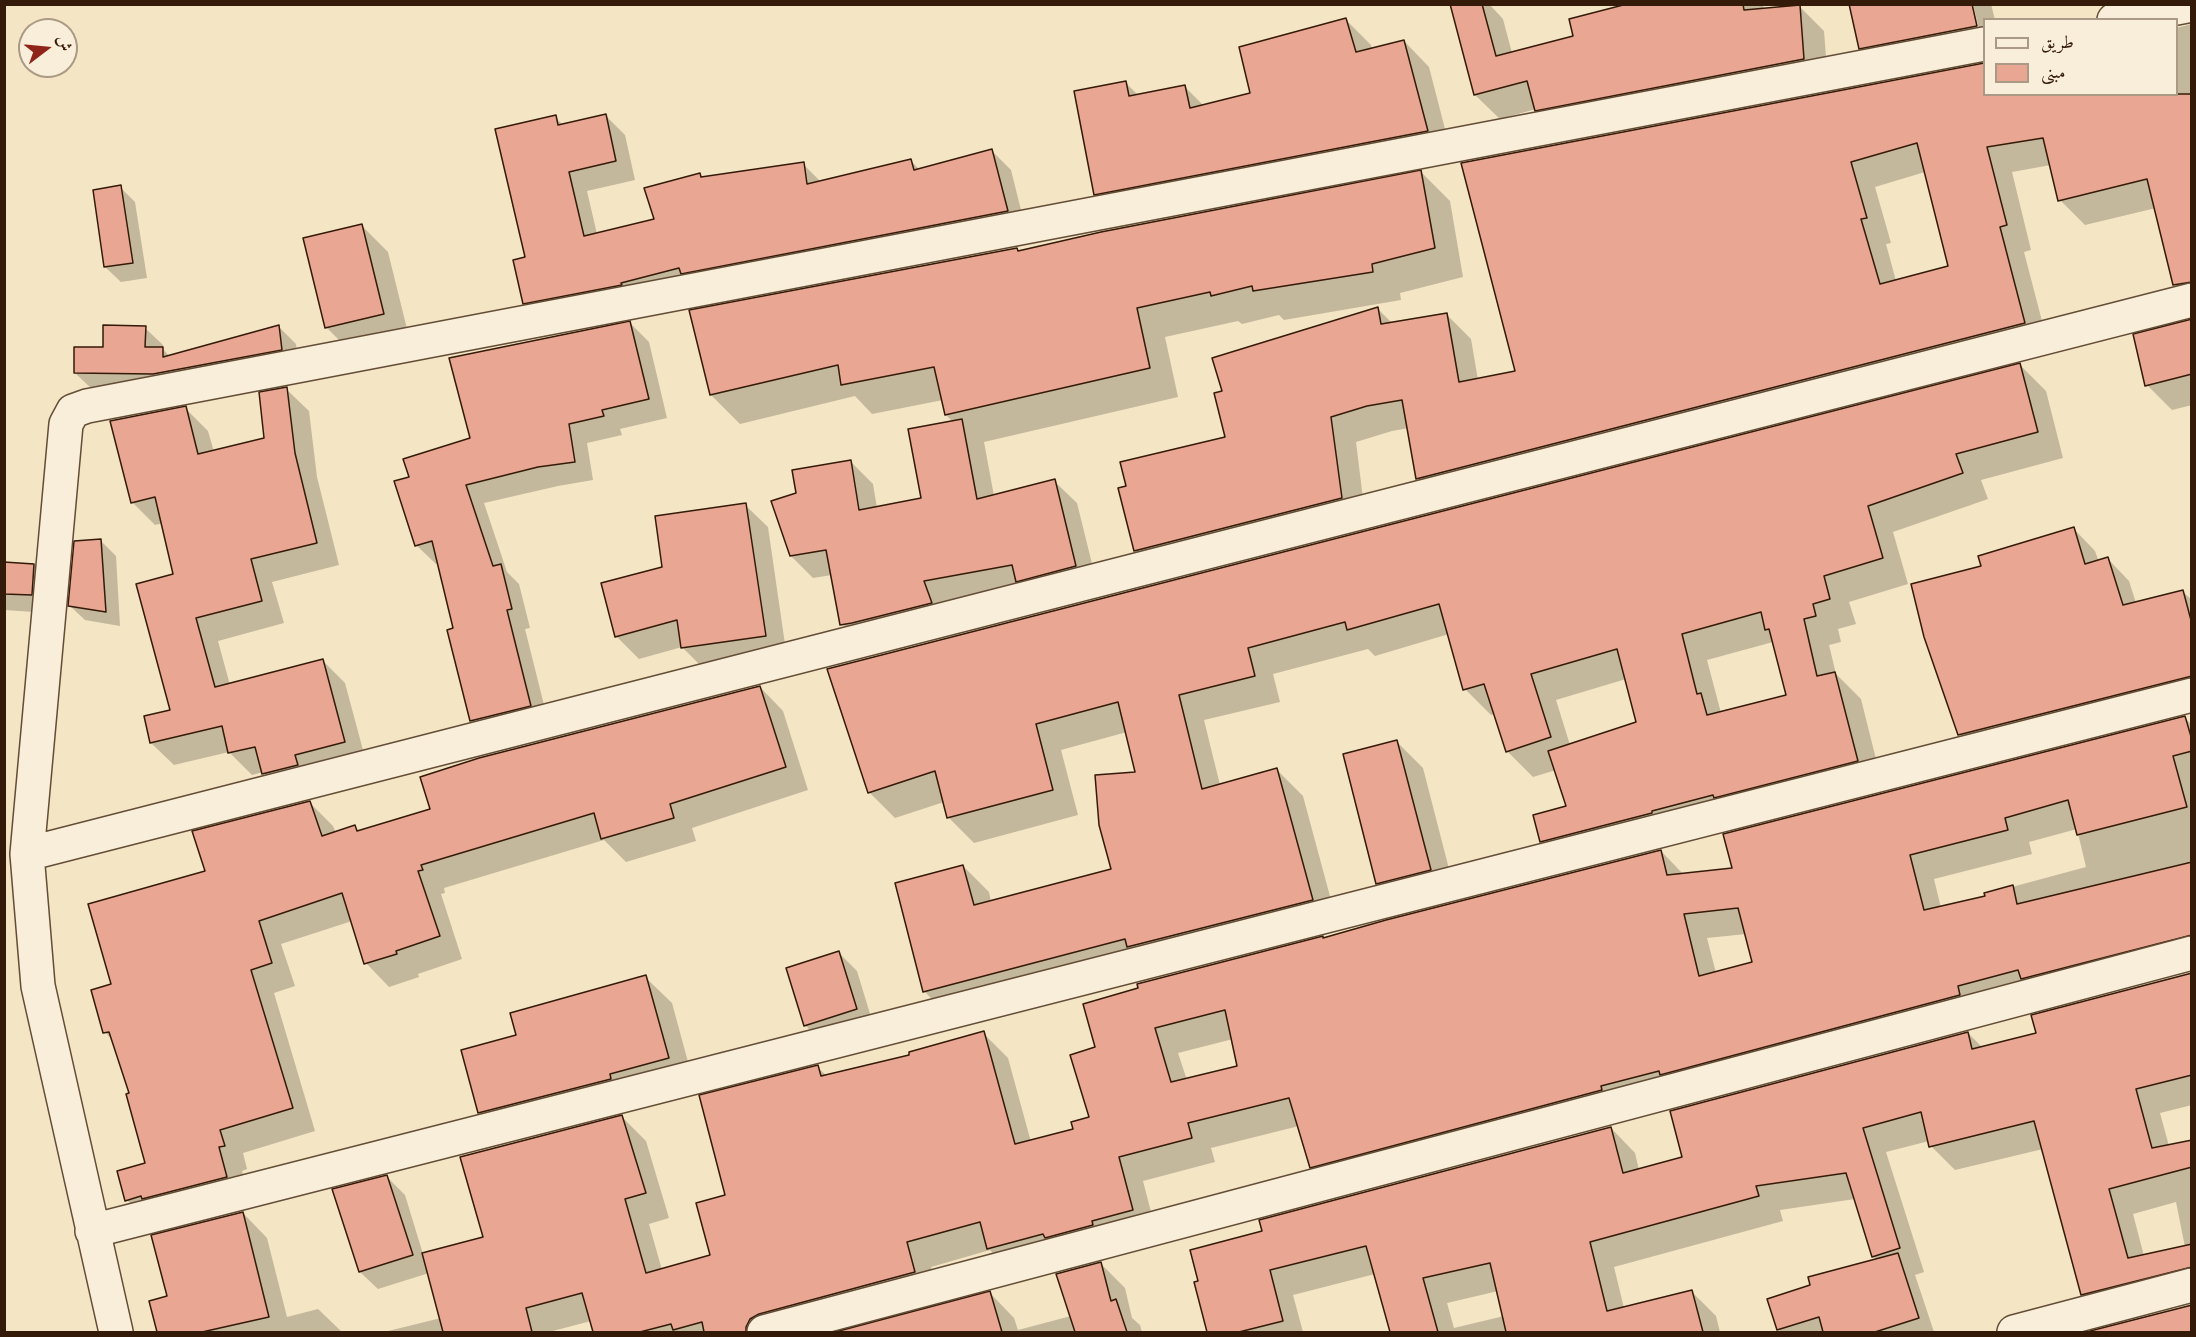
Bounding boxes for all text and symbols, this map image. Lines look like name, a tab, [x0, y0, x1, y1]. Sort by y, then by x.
north arrow	[18, 18, 78, 78]
legend	[1983, 18, 2178, 96]
text: ش	[54, 34, 73, 53]
text: طريق	[2041, 34, 2074, 52]
text: مبنى	[2041, 64, 2066, 82]

